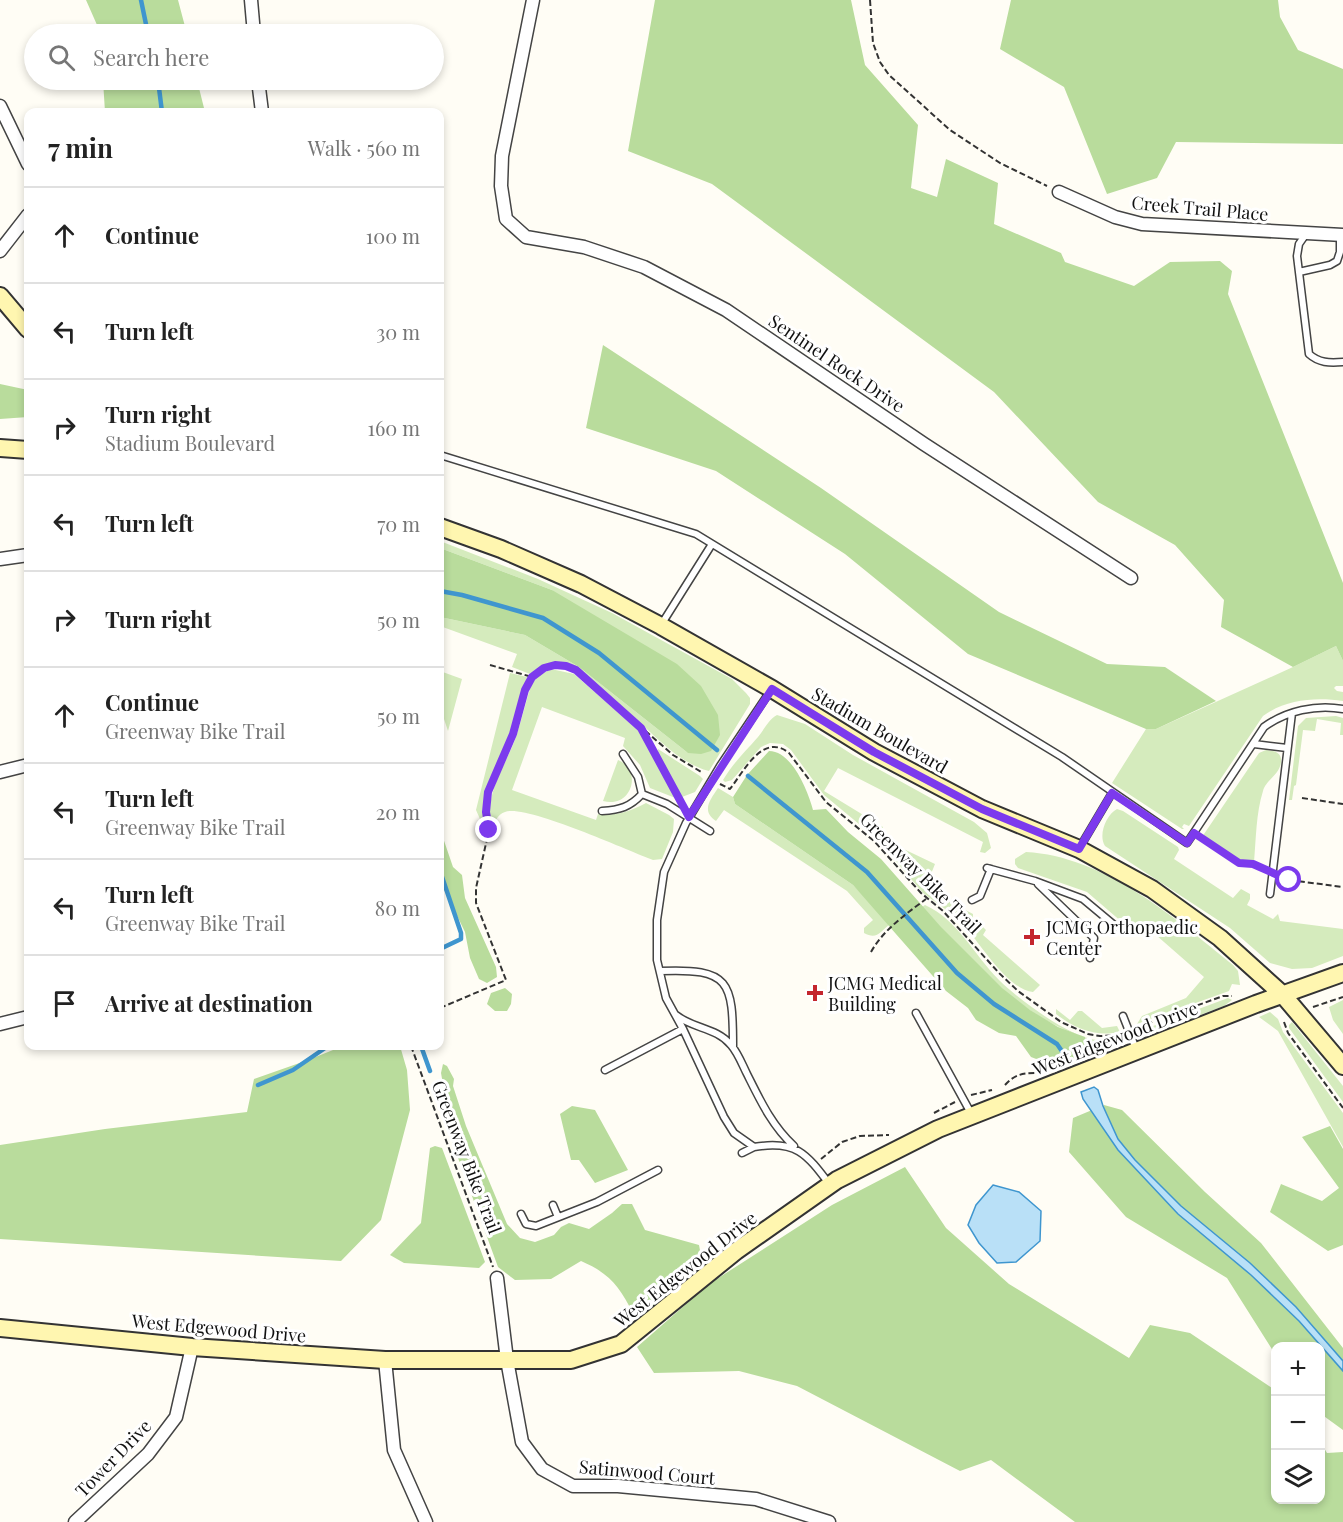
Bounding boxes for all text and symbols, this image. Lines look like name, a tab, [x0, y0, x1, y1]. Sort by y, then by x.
search box	[24, 24, 444, 90]
icon: search	[45, 41, 78, 74]
text: Search here	[93, 42, 209, 72]
text: 7 min	[48, 130, 113, 165]
text: Walk · 560 m	[308, 134, 420, 161]
street label: Creek Trail Place	[1131, 190, 1269, 226]
icon: ahead	[48, 219, 81, 252]
text: Continue	[105, 220, 199, 250]
text: 100 m	[366, 222, 420, 249]
street label: Sentinel Rock Drive	[764, 309, 910, 417]
icon: left	[48, 315, 81, 348]
text: Turn left	[105, 316, 194, 346]
text: 30 m	[376, 318, 420, 345]
text: Turn right	[105, 399, 211, 429]
icon: right	[48, 411, 81, 444]
text: 160 m	[368, 414, 420, 441]
text: Stadium Boulevard	[105, 429, 275, 456]
icon: left	[48, 507, 81, 540]
text: Turn left	[105, 508, 194, 538]
text: 70 m	[377, 510, 420, 537]
icon: right	[48, 603, 81, 636]
text: Turn right	[105, 604, 211, 634]
text: 50 m	[377, 606, 420, 633]
street label: Stadium Boulevard	[808, 681, 953, 779]
text: Continue	[105, 687, 199, 717]
icon: ahead	[48, 699, 81, 732]
text: 50 m	[377, 702, 420, 729]
text: Greenway Bike Trail	[105, 717, 285, 744]
text: Turn left	[105, 783, 194, 813]
icon: left	[48, 795, 81, 828]
text: 20 m	[376, 798, 420, 825]
street label: Greenway Bike Trail	[855, 807, 987, 939]
text: Greenway Bike Trail	[105, 813, 285, 840]
route end	[475, 816, 501, 842]
route start	[1275, 866, 1301, 892]
text: Turn left	[105, 879, 194, 909]
icon: left	[48, 891, 81, 924]
text: 80 m	[375, 894, 420, 921]
text: Greenway Bike Trail	[105, 909, 285, 936]
place label: JCMG Orthopaedic Center	[1045, 915, 1198, 960]
marker: JCMG Orthopaedic Center	[1023, 928, 1041, 946]
place label: JCMG Medical Building	[827, 971, 942, 1016]
marker: JCMG Medical Building	[806, 984, 824, 1002]
icon: arrive	[48, 987, 81, 1020]
text: Arrive at destination	[105, 988, 313, 1018]
street label: West Edgewood Drive	[1028, 995, 1201, 1081]
street label: Greenway Bike Trail	[427, 1077, 507, 1237]
street label: West Edgewood Drive	[608, 1206, 761, 1333]
street label: West Edgewood Drive	[130, 1308, 307, 1348]
map controls	[1271, 1342, 1325, 1504]
button: +	[1271, 1342, 1325, 1396]
button: −	[1271, 1396, 1325, 1450]
street label: Tower Drive	[70, 1414, 156, 1502]
button: layers	[1271, 1450, 1325, 1504]
street label: Satinwood Court	[578, 1454, 717, 1490]

